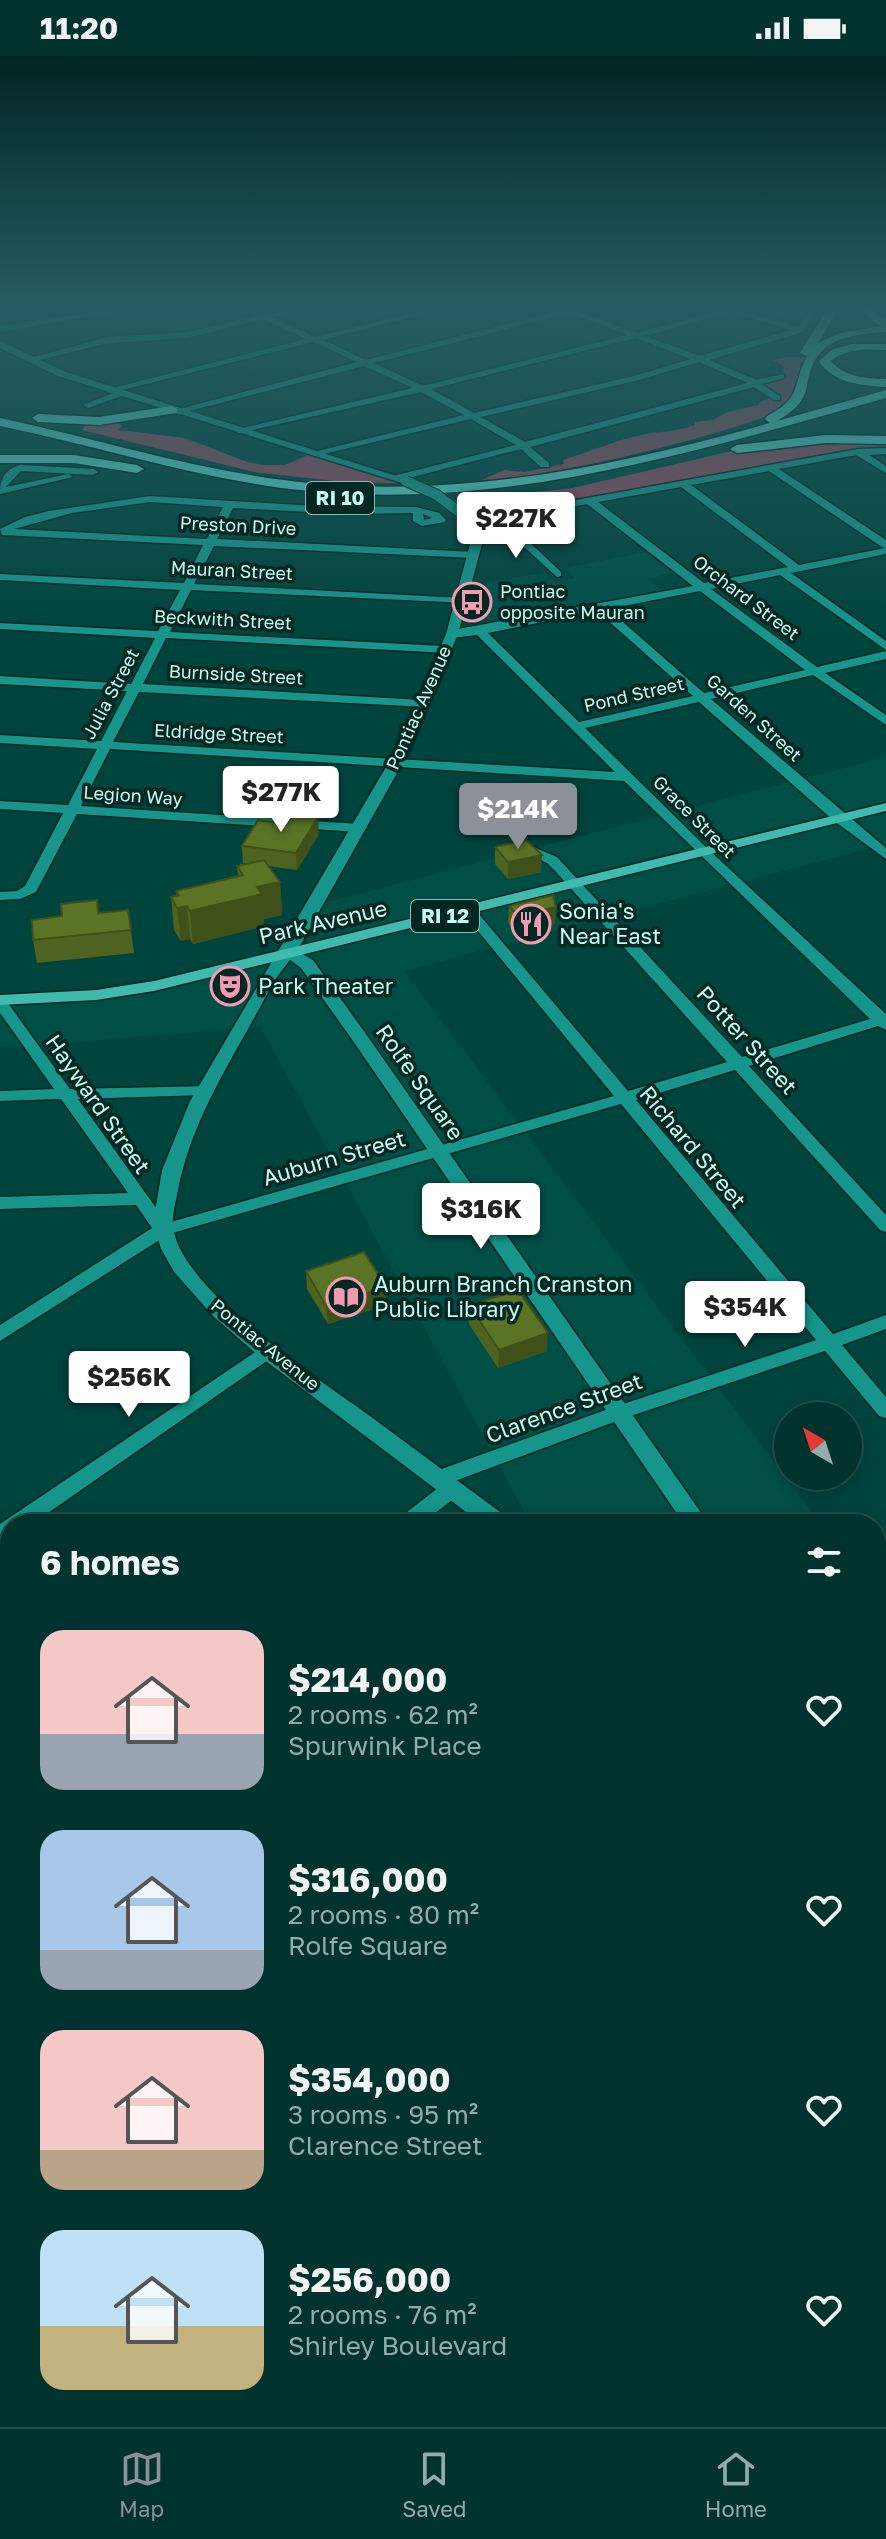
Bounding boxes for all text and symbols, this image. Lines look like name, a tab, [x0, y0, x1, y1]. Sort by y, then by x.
text: 11:20	[40, 10, 118, 46]
road number: RI 10	[306, 482, 374, 514]
pin: $227K	[460, 492, 572, 560]
text: $227K	[475, 502, 557, 533]
street label: Preston Drive	[179, 511, 297, 539]
street label: Orchard Street	[689, 550, 804, 644]
street label: Mauran Street	[170, 556, 294, 584]
place label: Pontiac opposite Mauran	[500, 580, 645, 623]
bus stop icon: Pontiac opposite Mauran	[451, 581, 493, 623]
street label: Beckwith Street	[154, 604, 293, 634]
street label: Pontiac Avenue	[381, 642, 455, 773]
street label: Julia Street	[77, 644, 143, 743]
street label: Burnside Street	[168, 659, 304, 689]
street label: Garden Street	[703, 669, 807, 766]
street label: Pond Street	[581, 672, 686, 716]
street label: Eldridge Street	[154, 719, 284, 747]
pin: $277K	[225, 766, 337, 834]
street label: Grace Street	[649, 770, 741, 862]
text: $277K	[241, 776, 321, 807]
street label: Legion Way	[83, 781, 183, 809]
pin: $214K	[462, 783, 574, 851]
text: $214K	[477, 793, 559, 824]
street label: Park Avenue	[256, 894, 390, 949]
place label: Sonia's Near East	[559, 897, 661, 949]
road number: RI 12	[411, 900, 479, 932]
restaurant icon: Sonia's Near East	[510, 903, 552, 945]
theatre icon: Park Theater	[209, 965, 251, 1007]
place label: Park Theater	[258, 972, 394, 999]
street label: Potter Street	[692, 980, 803, 1100]
street label: Rolfe Square	[371, 1019, 470, 1145]
street label: Hayward Street	[40, 1029, 156, 1179]
street label: Richard Street	[634, 1080, 752, 1213]
street label: Auburn Street	[259, 1124, 408, 1191]
pin: $316K	[425, 1183, 537, 1251]
text: $316K	[440, 1193, 522, 1224]
place label: Auburn Branch Cranston Public Library	[374, 1270, 633, 1322]
library icon: Auburn Branch Cranston Public Library	[325, 1276, 367, 1318]
pin: $354K	[689, 1281, 801, 1349]
text: $354K	[703, 1291, 787, 1322]
street label: Pontiac Avenue	[207, 1294, 324, 1395]
pin: $256K	[73, 1351, 185, 1419]
text: $256K	[87, 1361, 171, 1392]
street label: Clarence Street	[482, 1367, 646, 1448]
north arrow	[774, 1402, 862, 1490]
map controls	[774, 1402, 862, 1490]
icon: filters	[802, 1540, 846, 1584]
text: 6 homes	[40, 1542, 180, 1582]
text: $214,000	[288, 1659, 447, 1699]
icon: home	[104, 1662, 200, 1758]
icon: heart	[802, 1688, 846, 1732]
text: 2 rooms · 62 m²	[288, 1699, 478, 1730]
text: Spurwink Place	[288, 1730, 482, 1761]
text: $316,000	[288, 1859, 448, 1899]
icon: home	[104, 1862, 200, 1958]
icon: heart	[802, 1888, 846, 1932]
text: 2 rooms · 80 m²	[288, 1899, 479, 1930]
text: Rolfe Square	[288, 1930, 448, 1961]
text: $354,000	[288, 2059, 451, 2099]
icon: home	[104, 2062, 200, 2158]
icon: heart	[802, 2088, 846, 2132]
text: 3 rooms · 95 m²	[288, 2099, 478, 2130]
text: Clarence Street	[288, 2130, 482, 2161]
text: $256,000	[288, 2259, 451, 2299]
icon: home	[104, 2262, 200, 2358]
icon: heart	[802, 2288, 846, 2332]
text: 2 rooms · 76 m²	[288, 2299, 477, 2330]
text: Shirley Boulevard	[288, 2330, 507, 2361]
tab: Map	[119, 2447, 164, 2522]
tab: Saved	[402, 2447, 466, 2522]
tab: Home	[705, 2447, 767, 2522]

